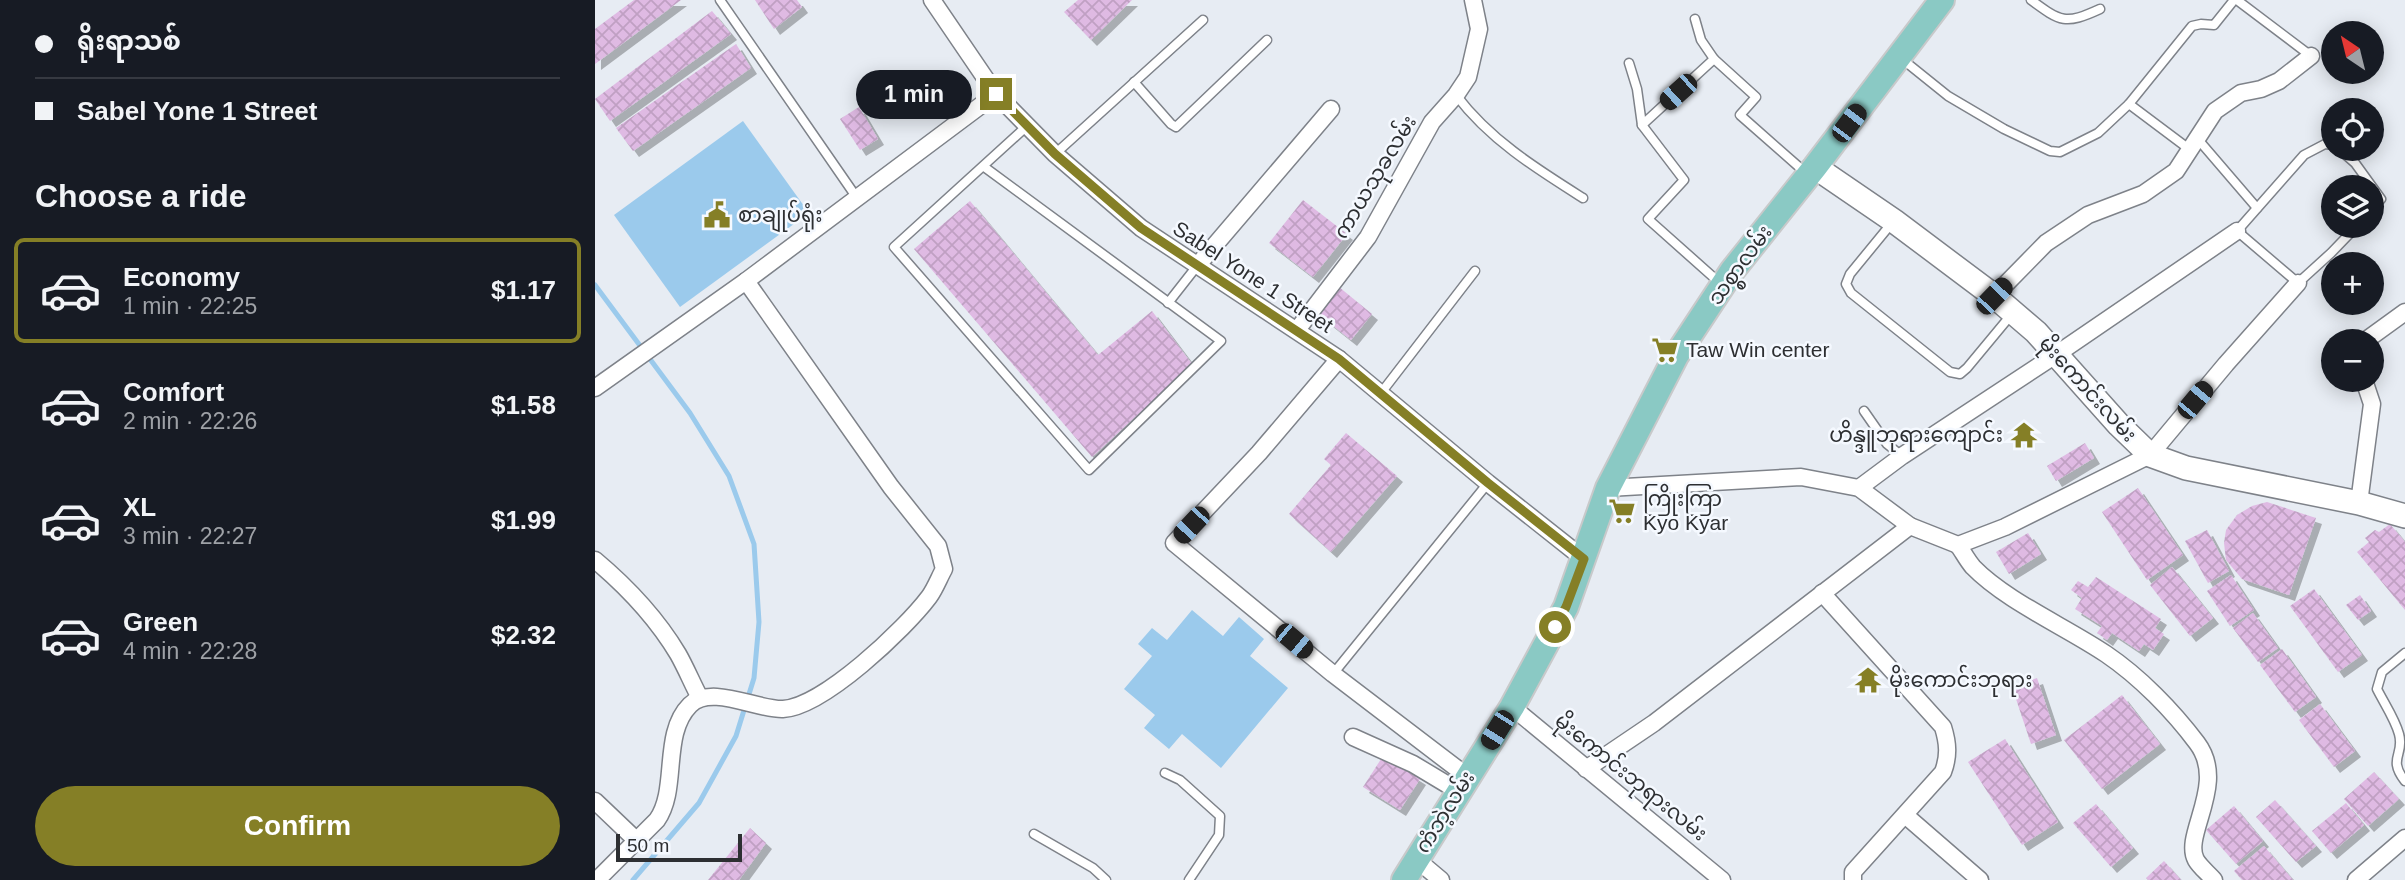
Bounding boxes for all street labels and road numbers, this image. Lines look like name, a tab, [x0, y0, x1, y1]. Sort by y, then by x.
street label: ကာယသုခလမ်း	[1325, 109, 1426, 246]
street label: Sabel Yone 1 Street	[1169, 216, 1338, 337]
street label: သစ္စာလမ်း	[1700, 218, 1781, 313]
street label: မိုးကောင်းလမ်း	[2031, 329, 2145, 450]
street label: မိုးကောင်းဘုရားလမ်း	[1547, 705, 1714, 850]
street label: ကံဘဲ့လမ်း	[1407, 764, 1482, 859]

